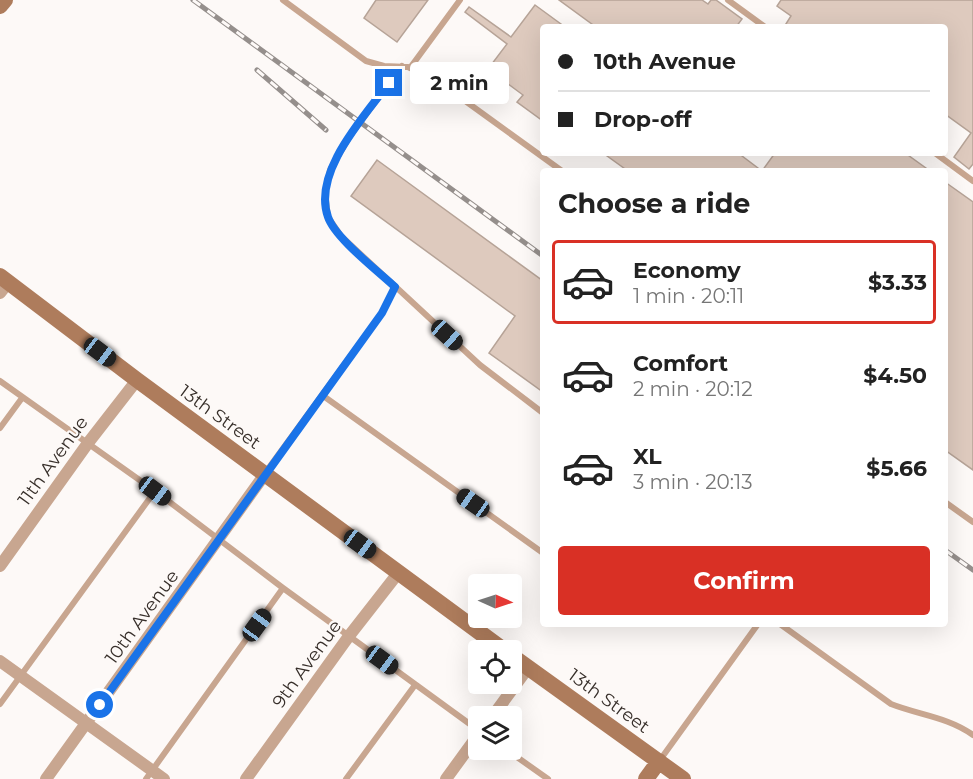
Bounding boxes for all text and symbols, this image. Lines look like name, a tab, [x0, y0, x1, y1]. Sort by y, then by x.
text: 10th Avenue	[594, 48, 736, 75]
callout: 2 min	[410, 62, 509, 104]
route end	[375, 69, 402, 96]
text: 2 min	[430, 71, 489, 95]
text: Drop-off	[594, 106, 692, 133]
text: Choose a ride	[558, 187, 750, 220]
icon: car	[561, 255, 615, 309]
text: Economy	[633, 257, 741, 284]
text: $3.33	[868, 269, 927, 296]
text: 1 min · 20:11	[633, 284, 744, 308]
car	[428, 316, 466, 354]
car	[80, 334, 120, 370]
icon: car	[561, 348, 615, 402]
text: Comfort	[633, 350, 728, 377]
text: $4.50	[863, 362, 927, 389]
text: 2 min · 20:12	[633, 377, 753, 401]
street label: 13th Street	[175, 380, 265, 454]
street label: 11th Avenue	[13, 412, 93, 510]
icon: car	[561, 441, 615, 495]
text: XL	[633, 443, 662, 470]
text: $5.66	[866, 455, 927, 482]
text: 3 min · 20:13	[633, 470, 752, 494]
car	[135, 473, 175, 509]
car	[453, 485, 493, 521]
car	[340, 526, 380, 562]
button: Confirm	[558, 546, 930, 615]
street label: 10th Avenue	[101, 566, 184, 668]
north arrow	[468, 574, 522, 628]
map controls	[468, 574, 522, 760]
car	[239, 605, 275, 645]
street label: 9th Avenue	[268, 616, 346, 712]
button: locate	[468, 640, 522, 694]
car	[362, 642, 402, 678]
street label: 13th Street	[564, 664, 654, 738]
route start	[86, 691, 113, 718]
button: layers	[468, 706, 522, 760]

